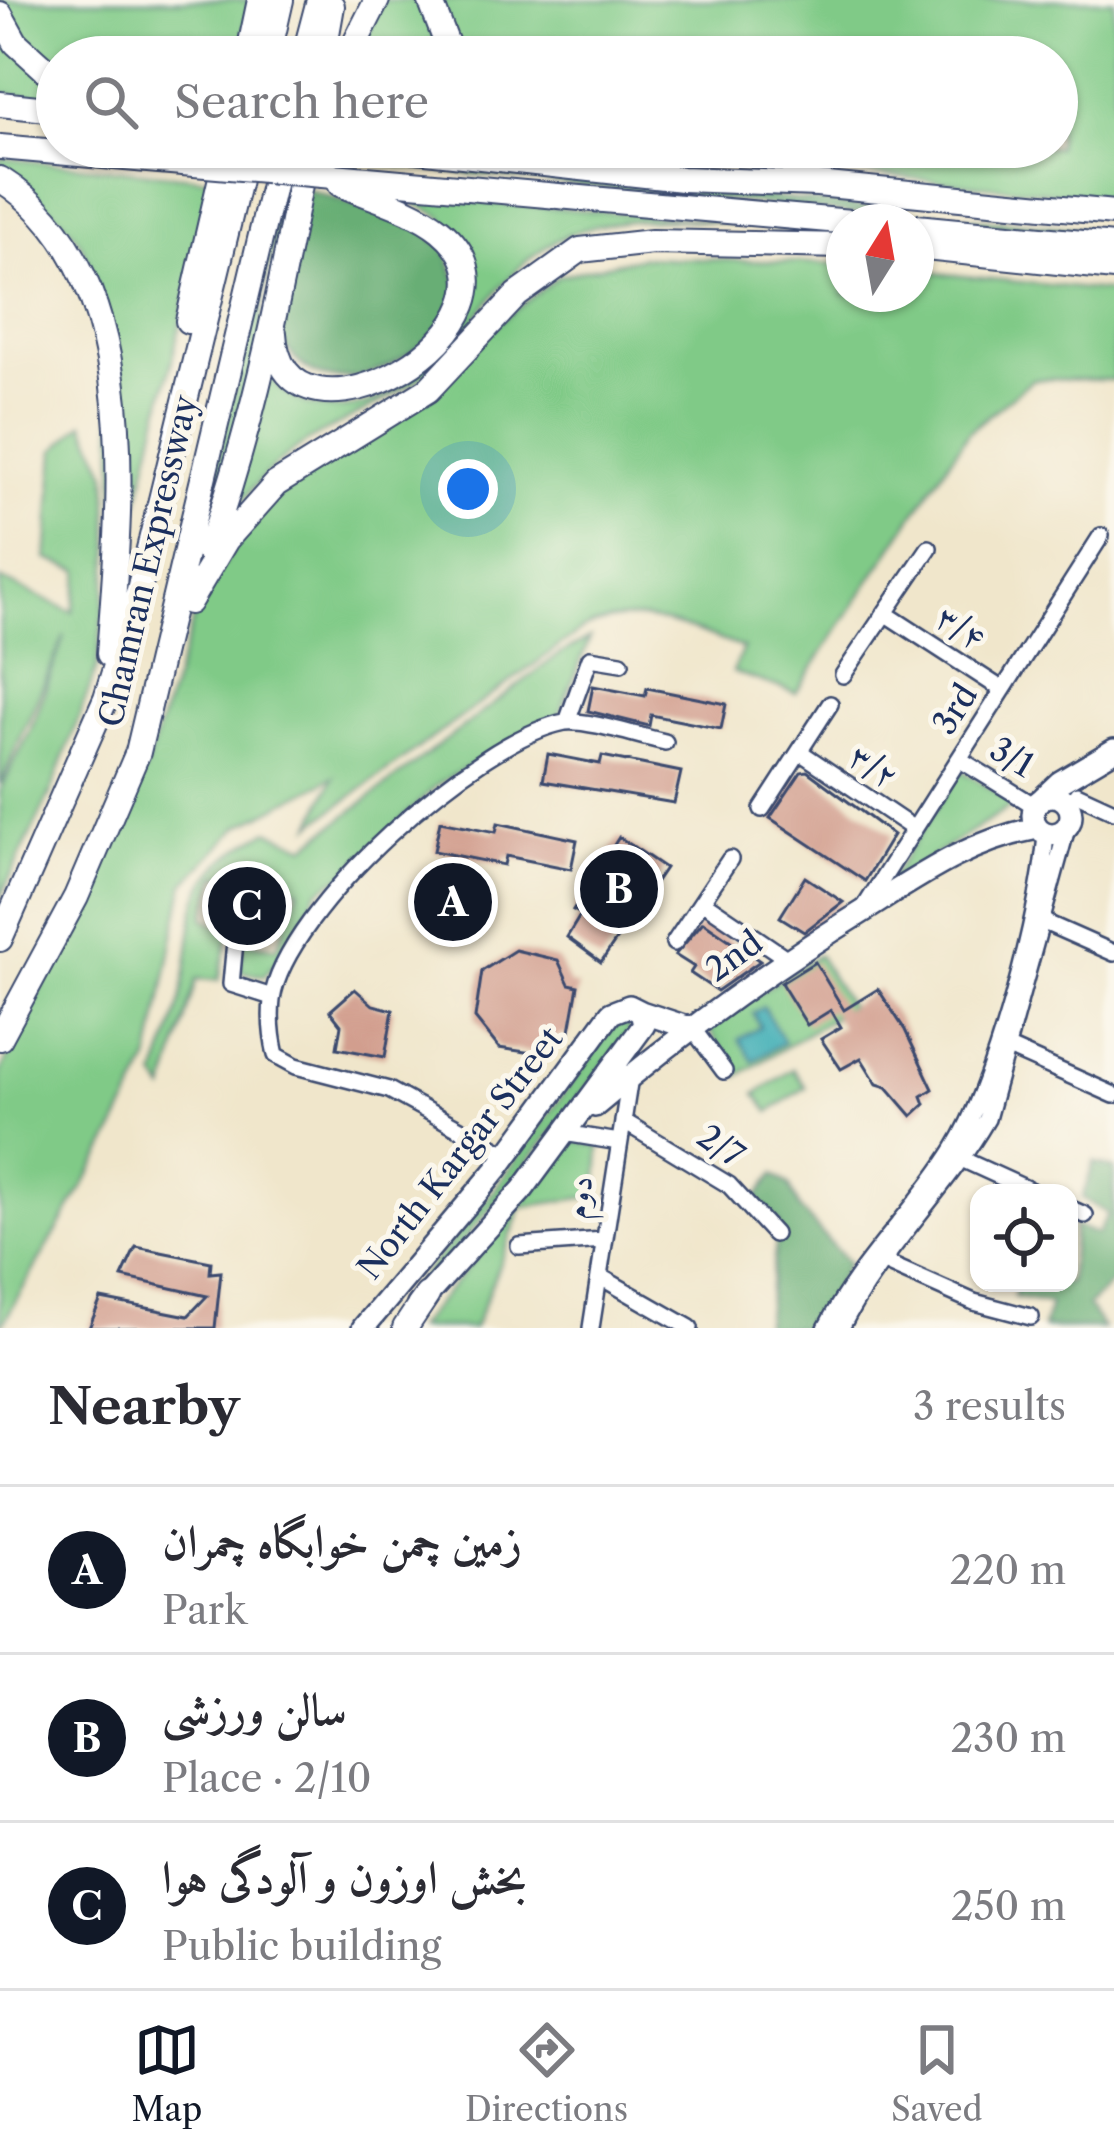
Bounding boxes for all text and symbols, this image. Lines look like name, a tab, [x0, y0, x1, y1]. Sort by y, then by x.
search box	[36, 36, 1078, 168]
icon: search	[78, 69, 144, 135]
text: Search here	[174, 74, 429, 130]
north arrow	[826, 204, 934, 312]
street label: Chamran Expressway	[90, 391, 206, 731]
your location	[438, 459, 498, 519]
street label: ۳/۴	[929, 596, 993, 658]
street label: 3rd	[924, 676, 986, 742]
street label: 3/1	[983, 728, 1041, 786]
street label: ۳/۲	[842, 735, 906, 797]
pin: B	[580, 844, 658, 934]
pin: A	[414, 857, 492, 947]
pin: C	[208, 861, 286, 951]
street label: 2nd	[698, 922, 770, 990]
street label: North Kargar Street	[349, 1018, 571, 1287]
street label: 2/7	[690, 1116, 752, 1176]
street label: دوم	[554, 1173, 610, 1223]
map controls	[970, 1184, 1078, 1292]
button: locate	[970, 1184, 1078, 1292]
text: Nearby	[48, 1375, 240, 1437]
text: 3 results	[913, 1382, 1066, 1430]
text: زمین چمن خوابگاه چمران	[162, 1513, 522, 1569]
text: A	[72, 1546, 102, 1594]
text: 220 m	[950, 1546, 1066, 1594]
text: Park	[162, 1586, 247, 1634]
text: سالن ورزشی	[162, 1681, 347, 1737]
text: B	[73, 1714, 102, 1762]
text: 230 m	[951, 1714, 1066, 1762]
text: Place · 2/10	[162, 1754, 372, 1802]
text: بخش اوزون و آلودگی هوا	[162, 1849, 526, 1905]
text: C	[71, 1882, 103, 1930]
text: 250 m	[951, 1882, 1066, 1930]
text: Public building	[162, 1922, 441, 1970]
tab: Map	[131, 2017, 202, 2130]
tab: Directions	[465, 2017, 628, 2130]
tab: Saved	[891, 2017, 983, 2130]

